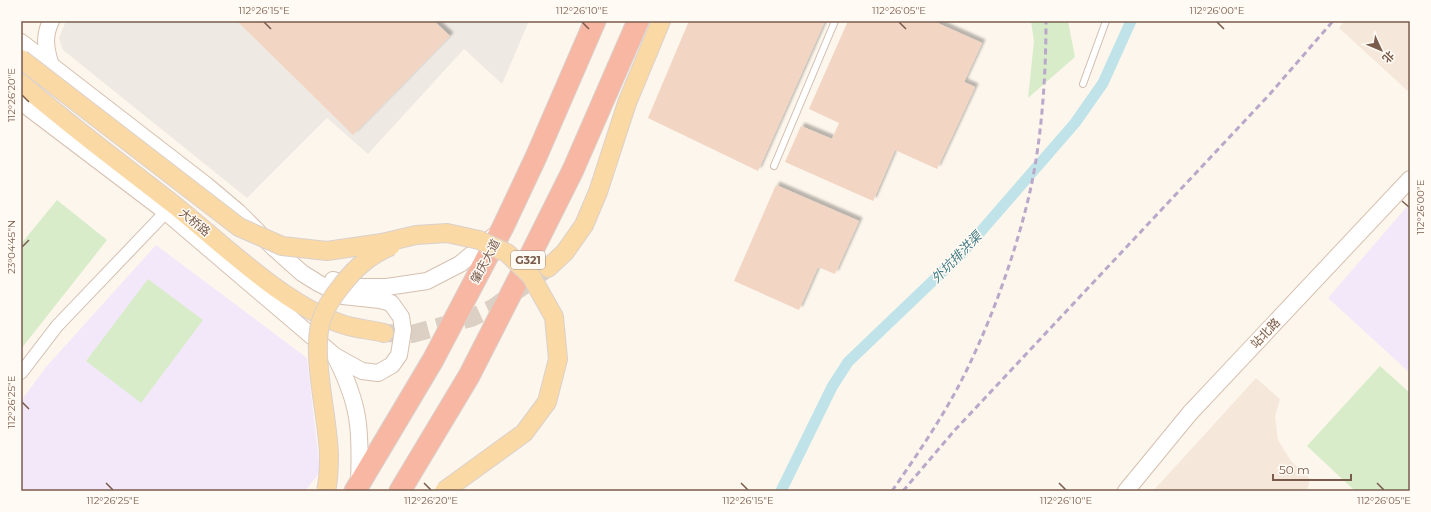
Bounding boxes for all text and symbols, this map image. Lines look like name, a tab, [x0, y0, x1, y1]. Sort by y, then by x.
text: 112°26'15"E	[238, 4, 290, 17]
text: 112°26'10"E	[556, 4, 608, 17]
text: 112°26'05"E	[872, 4, 926, 17]
text: 112°26'00"E	[1190, 4, 1245, 17]
north arrow	[1361, 30, 1401, 70]
text: 北	[1379, 48, 1397, 66]
text: 112°26'20"E	[5, 68, 18, 122]
text: 112°26'00"E	[1414, 179, 1427, 234]
street label: 大桥路	[176, 205, 214, 239]
text: 23°04'45"N	[5, 220, 18, 274]
water label: 外坑排洪渠	[928, 227, 986, 286]
street label: 肇庆大道	[467, 236, 503, 286]
road number: G321	[511, 251, 545, 269]
street label: 站北路	[1247, 315, 1283, 351]
text: 112°26'25"E	[5, 375, 18, 429]
scale bar	[1273, 456, 1351, 482]
text: 50 m	[1279, 462, 1310, 477]
text: 112°26'25"E	[86, 494, 140, 507]
text: 112°26'20"E	[404, 494, 458, 507]
text: 112°26'15"E	[722, 494, 774, 507]
text: 112°26'10"E	[1040, 494, 1092, 507]
text: 112°26'05"E	[1357, 494, 1411, 507]

